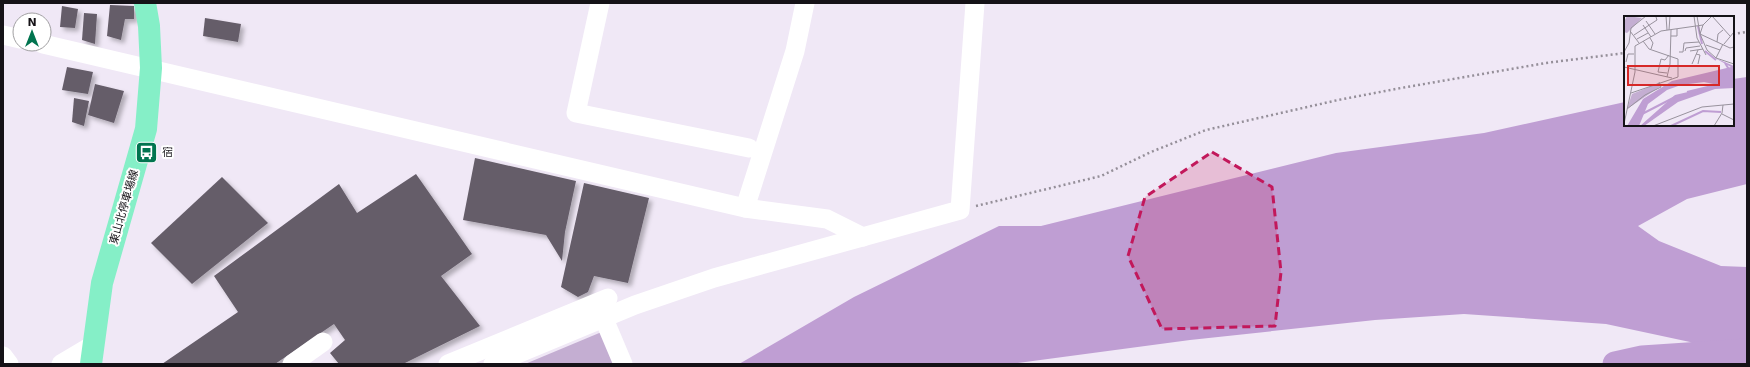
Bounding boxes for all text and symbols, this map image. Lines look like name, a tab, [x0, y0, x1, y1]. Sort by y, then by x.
north arrow	[12, 12, 52, 52]
text: N	[27, 16, 37, 29]
inset map	[1624, 16, 1734, 126]
bus stop icon: 宿	[133, 139, 159, 165]
place label: 宿	[162, 146, 173, 159]
street label: 東山北停車場線	[107, 168, 141, 246]

